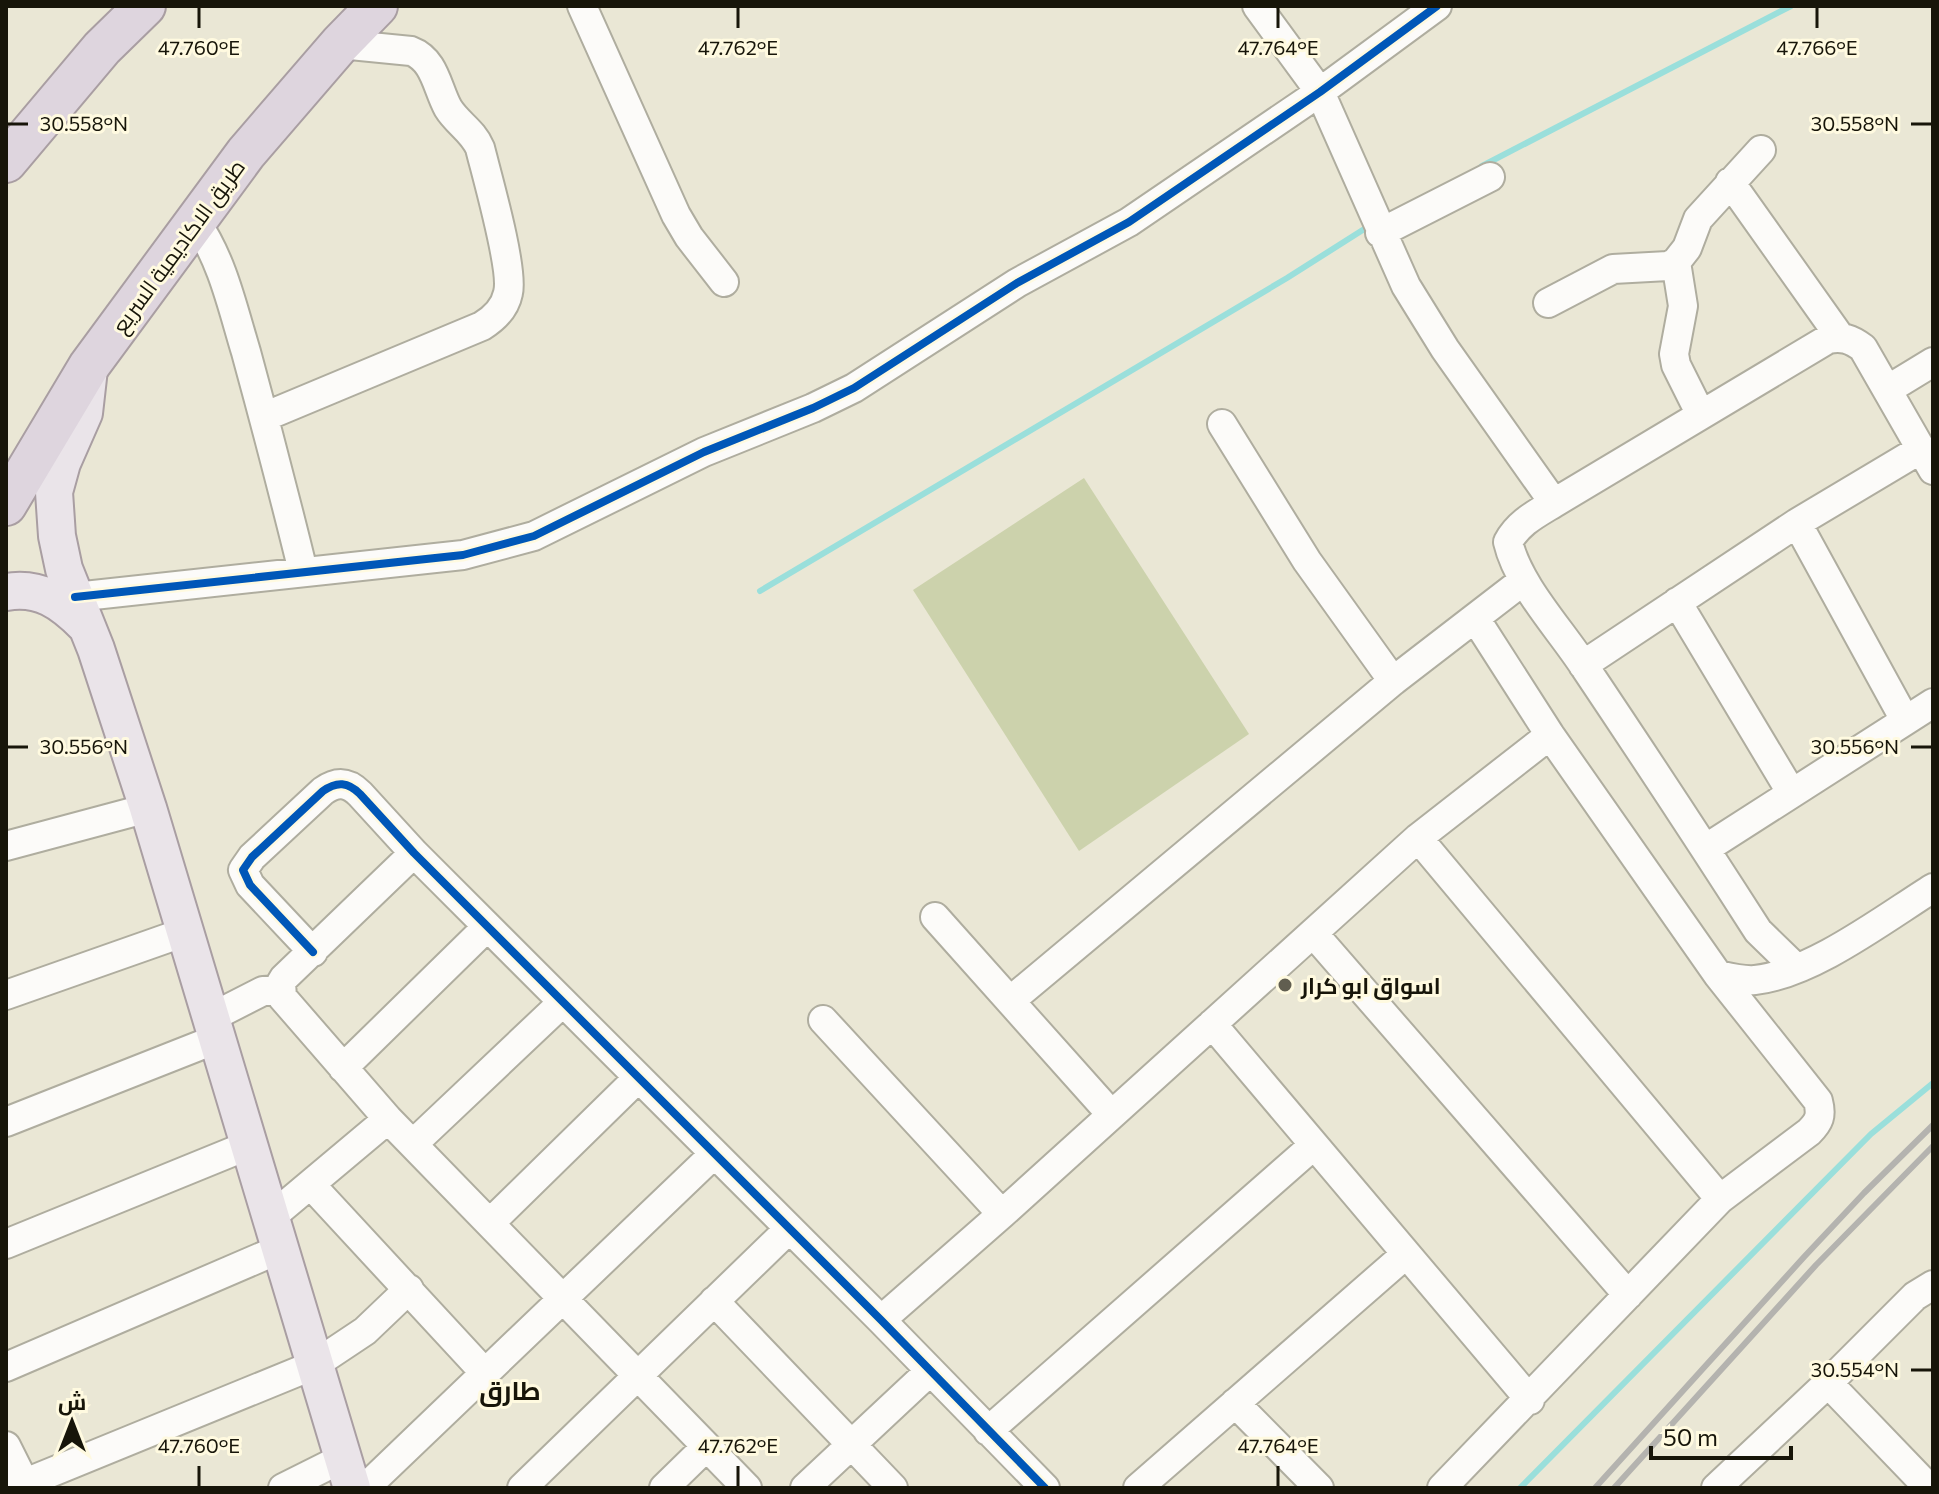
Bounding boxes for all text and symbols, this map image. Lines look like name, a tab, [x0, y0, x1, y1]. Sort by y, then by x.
text: 47.760°E	[158, 35, 240, 59]
text: 47.762°E	[698, 35, 778, 59]
text: 47.764°E	[1237, 35, 1319, 59]
text: 47.766°E	[1776, 35, 1858, 59]
text: 30.558°N	[40, 111, 128, 135]
text: 30.558°N	[1811, 111, 1899, 135]
street label: طريق الاكاديمية السريع	[106, 154, 252, 339]
text: 30.556°N	[40, 734, 128, 758]
text: 30.556°N	[1811, 734, 1899, 758]
place label: اسواق ابو كرار	[1300, 972, 1441, 1000]
marker: اسواق ابو كرار	[1276, 976, 1294, 994]
text: 30.554°N	[1811, 1357, 1899, 1381]
district label: طارق	[479, 1374, 541, 1407]
north arrow	[32, 1382, 112, 1462]
text: ش	[58, 1388, 86, 1416]
scale bar	[1651, 1410, 1791, 1460]
text: 50 m	[1663, 1422, 1718, 1451]
text: 47.760°E	[158, 1433, 240, 1457]
text: 47.762°E	[698, 1433, 778, 1457]
text: 47.764°E	[1237, 1433, 1319, 1457]

